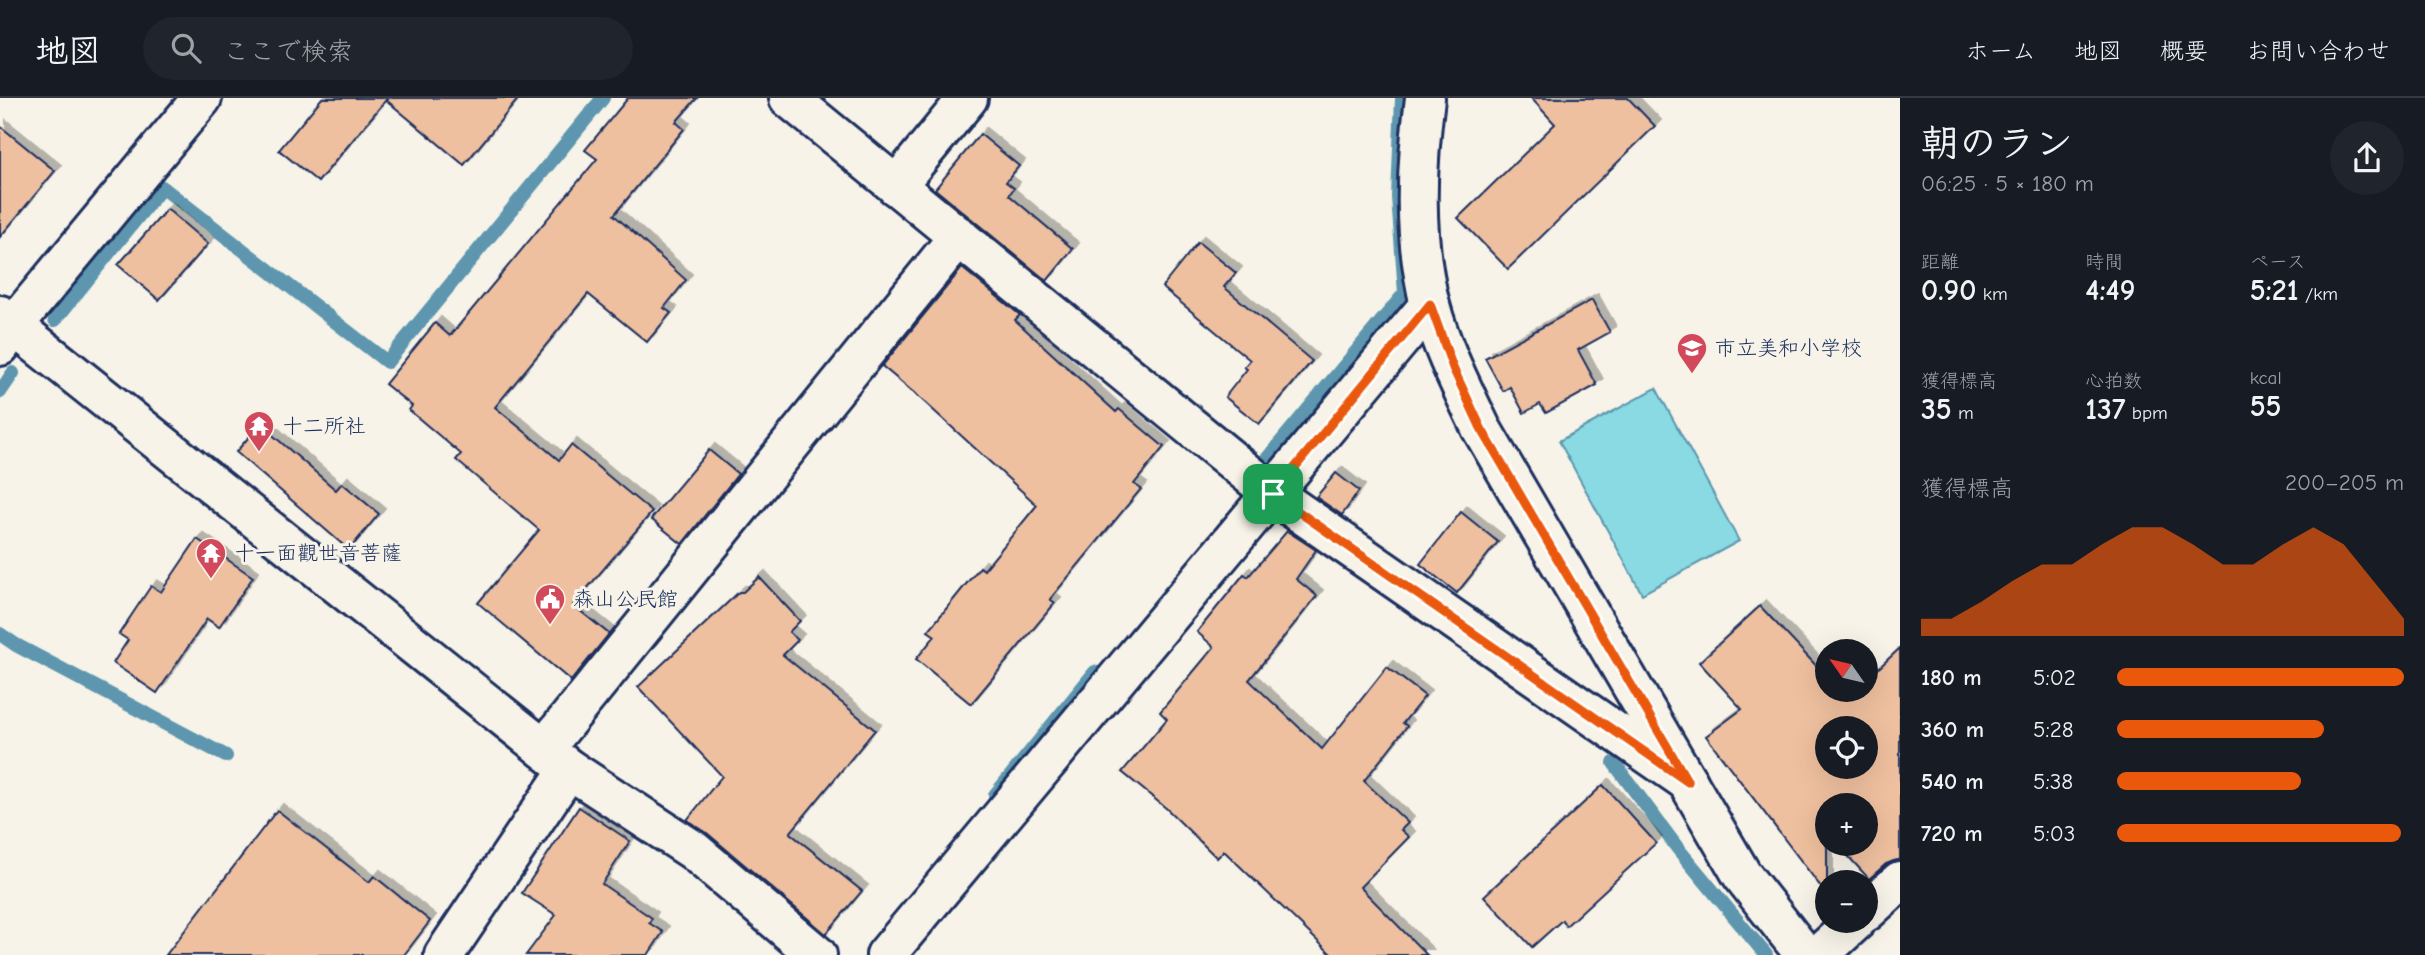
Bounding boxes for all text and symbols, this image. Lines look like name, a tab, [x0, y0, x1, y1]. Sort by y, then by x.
search box	[143, 17, 633, 80]
icon: search	[167, 29, 205, 67]
text: 地図	[35, 32, 101, 70]
text: ここで検索	[223, 37, 353, 67]
text: ホーム	[1965, 37, 2036, 65]
text: 地図	[2074, 37, 2122, 65]
text: 概要	[2160, 37, 2208, 65]
text: お問い合わせ	[2246, 37, 2390, 65]
button: share	[2330, 121, 2404, 195]
text: 朝のラン	[1921, 122, 2073, 166]
text: 06:25 · 5 × 180 m	[1921, 170, 2094, 197]
text: 距離	[1921, 251, 1959, 273]
text: 時間	[2085, 251, 2123, 273]
text: ペース	[2250, 251, 2306, 273]
text: 0.90	[1921, 273, 1976, 308]
text: 4:49	[2085, 273, 2135, 308]
text: 5:21	[2250, 273, 2299, 308]
text: km	[1976, 283, 2008, 305]
text: /km	[2299, 283, 2338, 305]
school or university icon: 市立美和小学校	[1675, 331, 1709, 375]
place label: 市立美和小学校	[1715, 336, 1862, 360]
text: kcal	[2250, 367, 2282, 389]
text: 獲得標高	[1921, 370, 1997, 392]
text: 心拍数	[2085, 370, 2142, 392]
text: 55	[2250, 389, 2282, 424]
text: 35	[1921, 392, 1952, 427]
text: 137	[2085, 392, 2125, 427]
text: m	[1952, 402, 1974, 424]
text: bpm	[2125, 402, 2168, 424]
temple icon: 十二所社	[242, 409, 276, 453]
place label: 十二所社	[282, 414, 366, 438]
pin	[1243, 464, 1303, 524]
text: 200–205 m	[2285, 469, 2404, 496]
icon: arrive	[1254, 475, 1292, 513]
text: 獲得標高	[1921, 475, 2013, 502]
temple icon: 十一面觀世音菩薩	[194, 536, 228, 580]
place label: 十一面觀世音菩薩	[234, 541, 402, 565]
public building icon: 森山公民館	[533, 582, 567, 626]
place label: 森山公民館	[573, 587, 678, 611]
north arrow	[1815, 639, 1878, 702]
map controls	[1815, 639, 1878, 933]
text: 180 m	[1921, 664, 1981, 691]
text: 5:02	[2033, 664, 2076, 691]
button: locate	[1815, 716, 1878, 779]
text: 360 m	[1921, 716, 1984, 743]
text: 5:28	[2033, 716, 2074, 743]
text: 540 m	[1921, 768, 1984, 795]
text: 5:38	[2033, 768, 2073, 795]
button: +	[1815, 793, 1878, 856]
text: 720 m	[1921, 820, 1982, 847]
text: 5:03	[2033, 820, 2075, 847]
button: −	[1815, 870, 1878, 933]

